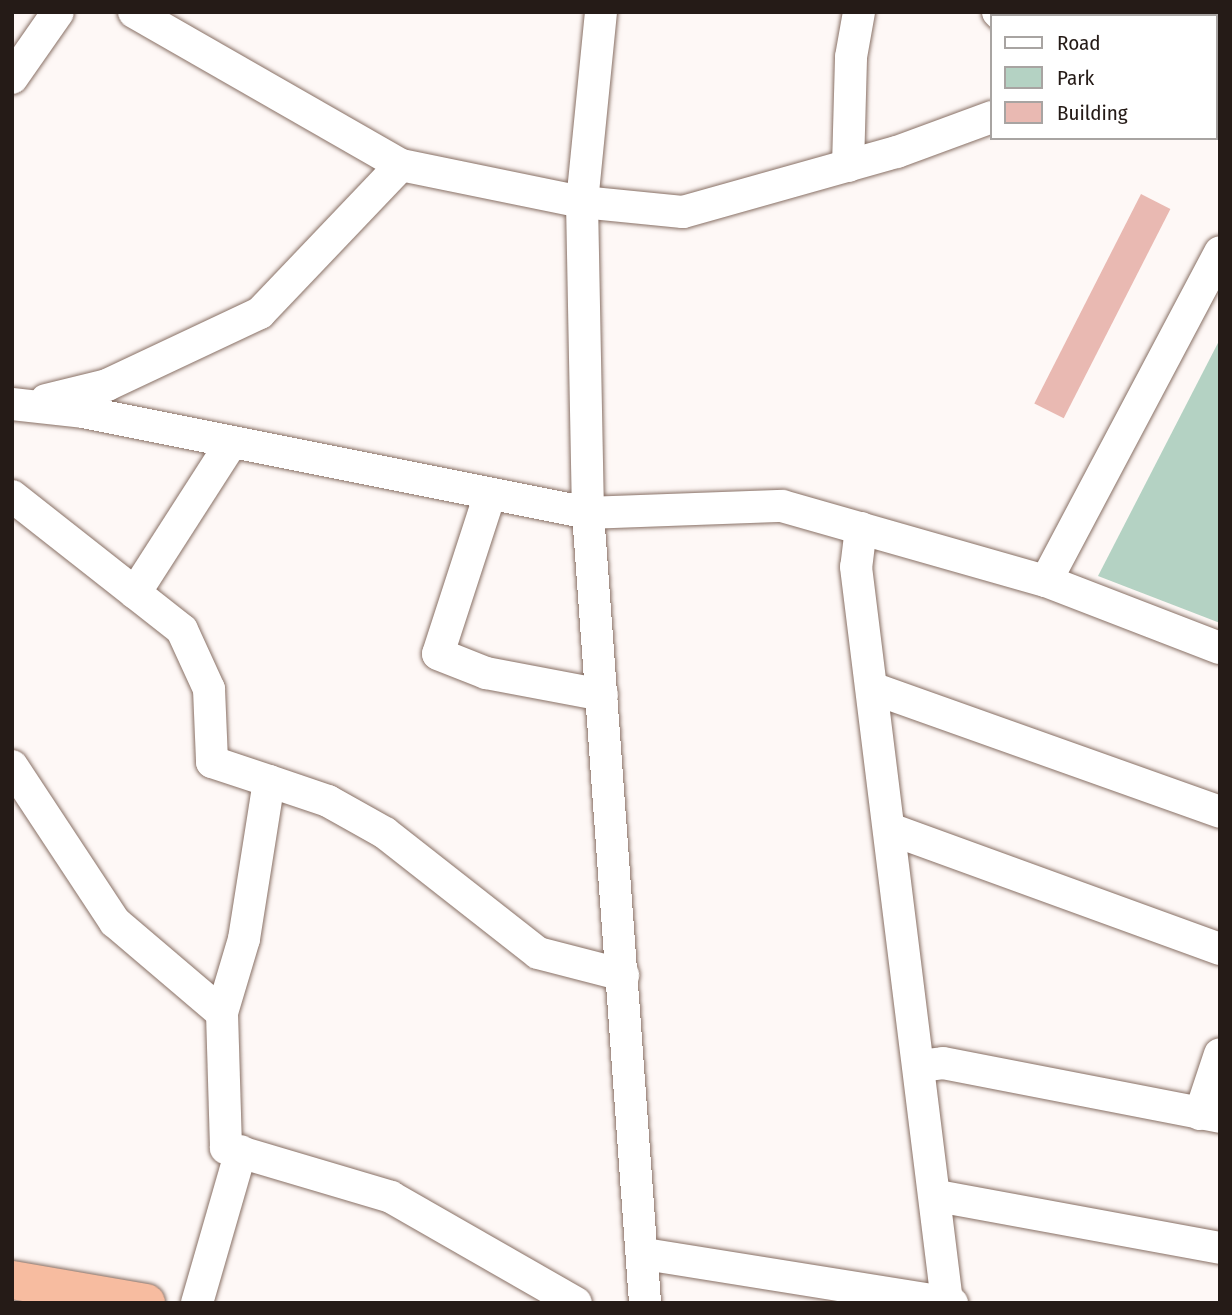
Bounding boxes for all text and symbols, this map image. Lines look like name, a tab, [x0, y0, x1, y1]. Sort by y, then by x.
legend	[990, 14, 1218, 140]
text: Road	[1057, 30, 1101, 56]
text: Park	[1057, 65, 1094, 91]
text: Building	[1057, 100, 1128, 126]

